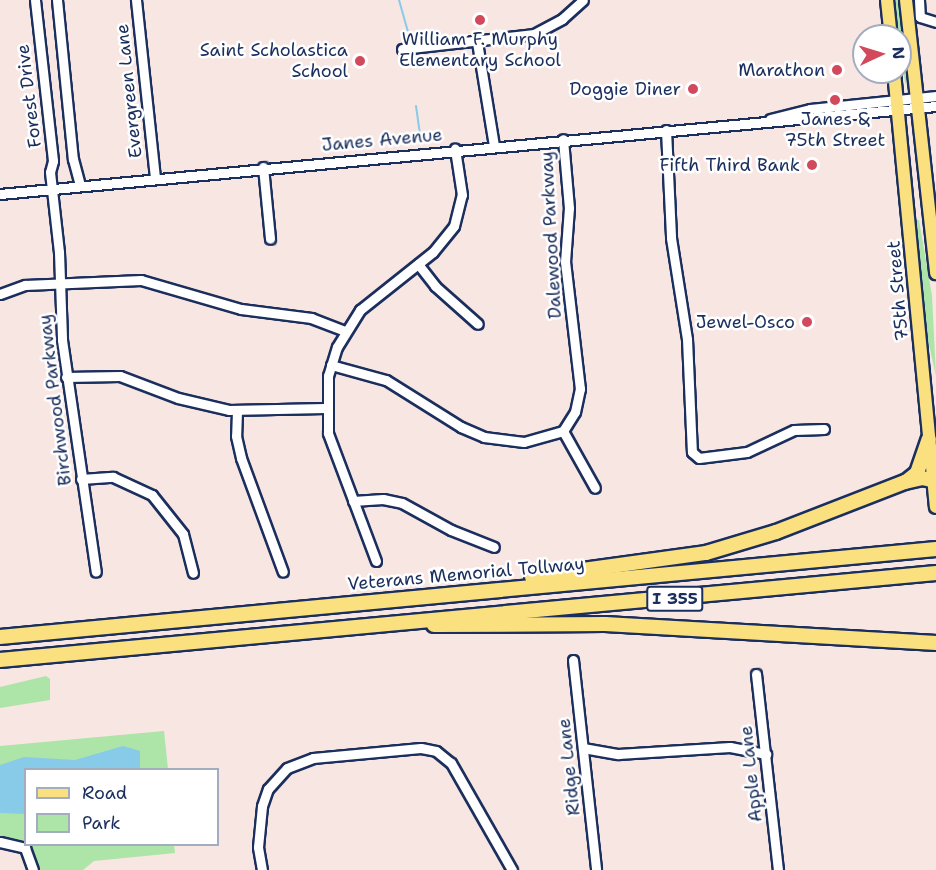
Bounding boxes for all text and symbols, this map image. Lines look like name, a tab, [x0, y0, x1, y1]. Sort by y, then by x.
marker: William F. Murphy Elementary School	[473, 13, 487, 27]
street label: Evergreen Lane	[111, 23, 147, 159]
north arrow	[852, 24, 912, 84]
place label: William F. Murphy Elementary School	[399, 29, 561, 72]
place label: Saint Scholastica School	[200, 40, 348, 82]
street label: Forest Drive	[12, 43, 46, 149]
text: N	[888, 46, 909, 60]
marker: Saint Scholastica School	[353, 54, 367, 68]
place label: Marathon	[738, 59, 825, 81]
marker: Marathon	[830, 63, 844, 77]
place label: Doggie Diner	[569, 78, 681, 100]
marker: Doggie Diner	[686, 82, 700, 96]
marker: Janes & 75th Street	[828, 93, 842, 107]
place label: Janes & 75th Street	[785, 109, 885, 152]
street label: Janes Avenue	[321, 124, 443, 156]
street label: Dalewood Parkway	[536, 151, 566, 319]
place label: Fifth Third Bank	[659, 154, 800, 176]
marker: Fifth Third Bank	[805, 158, 819, 172]
street label: 75th Street	[883, 240, 913, 342]
place label: Jewel-Osco	[696, 311, 795, 333]
street label: Birchwood Parkway	[34, 313, 76, 487]
marker: Jewel-Osco	[800, 315, 814, 329]
street label: Veterans Memorial Tollway	[347, 553, 585, 595]
road number: I 355	[645, 586, 705, 612]
street label: Ridge Lane	[553, 717, 585, 817]
street label: Apple Lane	[735, 725, 767, 823]
legend	[24, 768, 219, 846]
text: Road	[82, 781, 127, 805]
text: Park	[82, 811, 121, 835]

